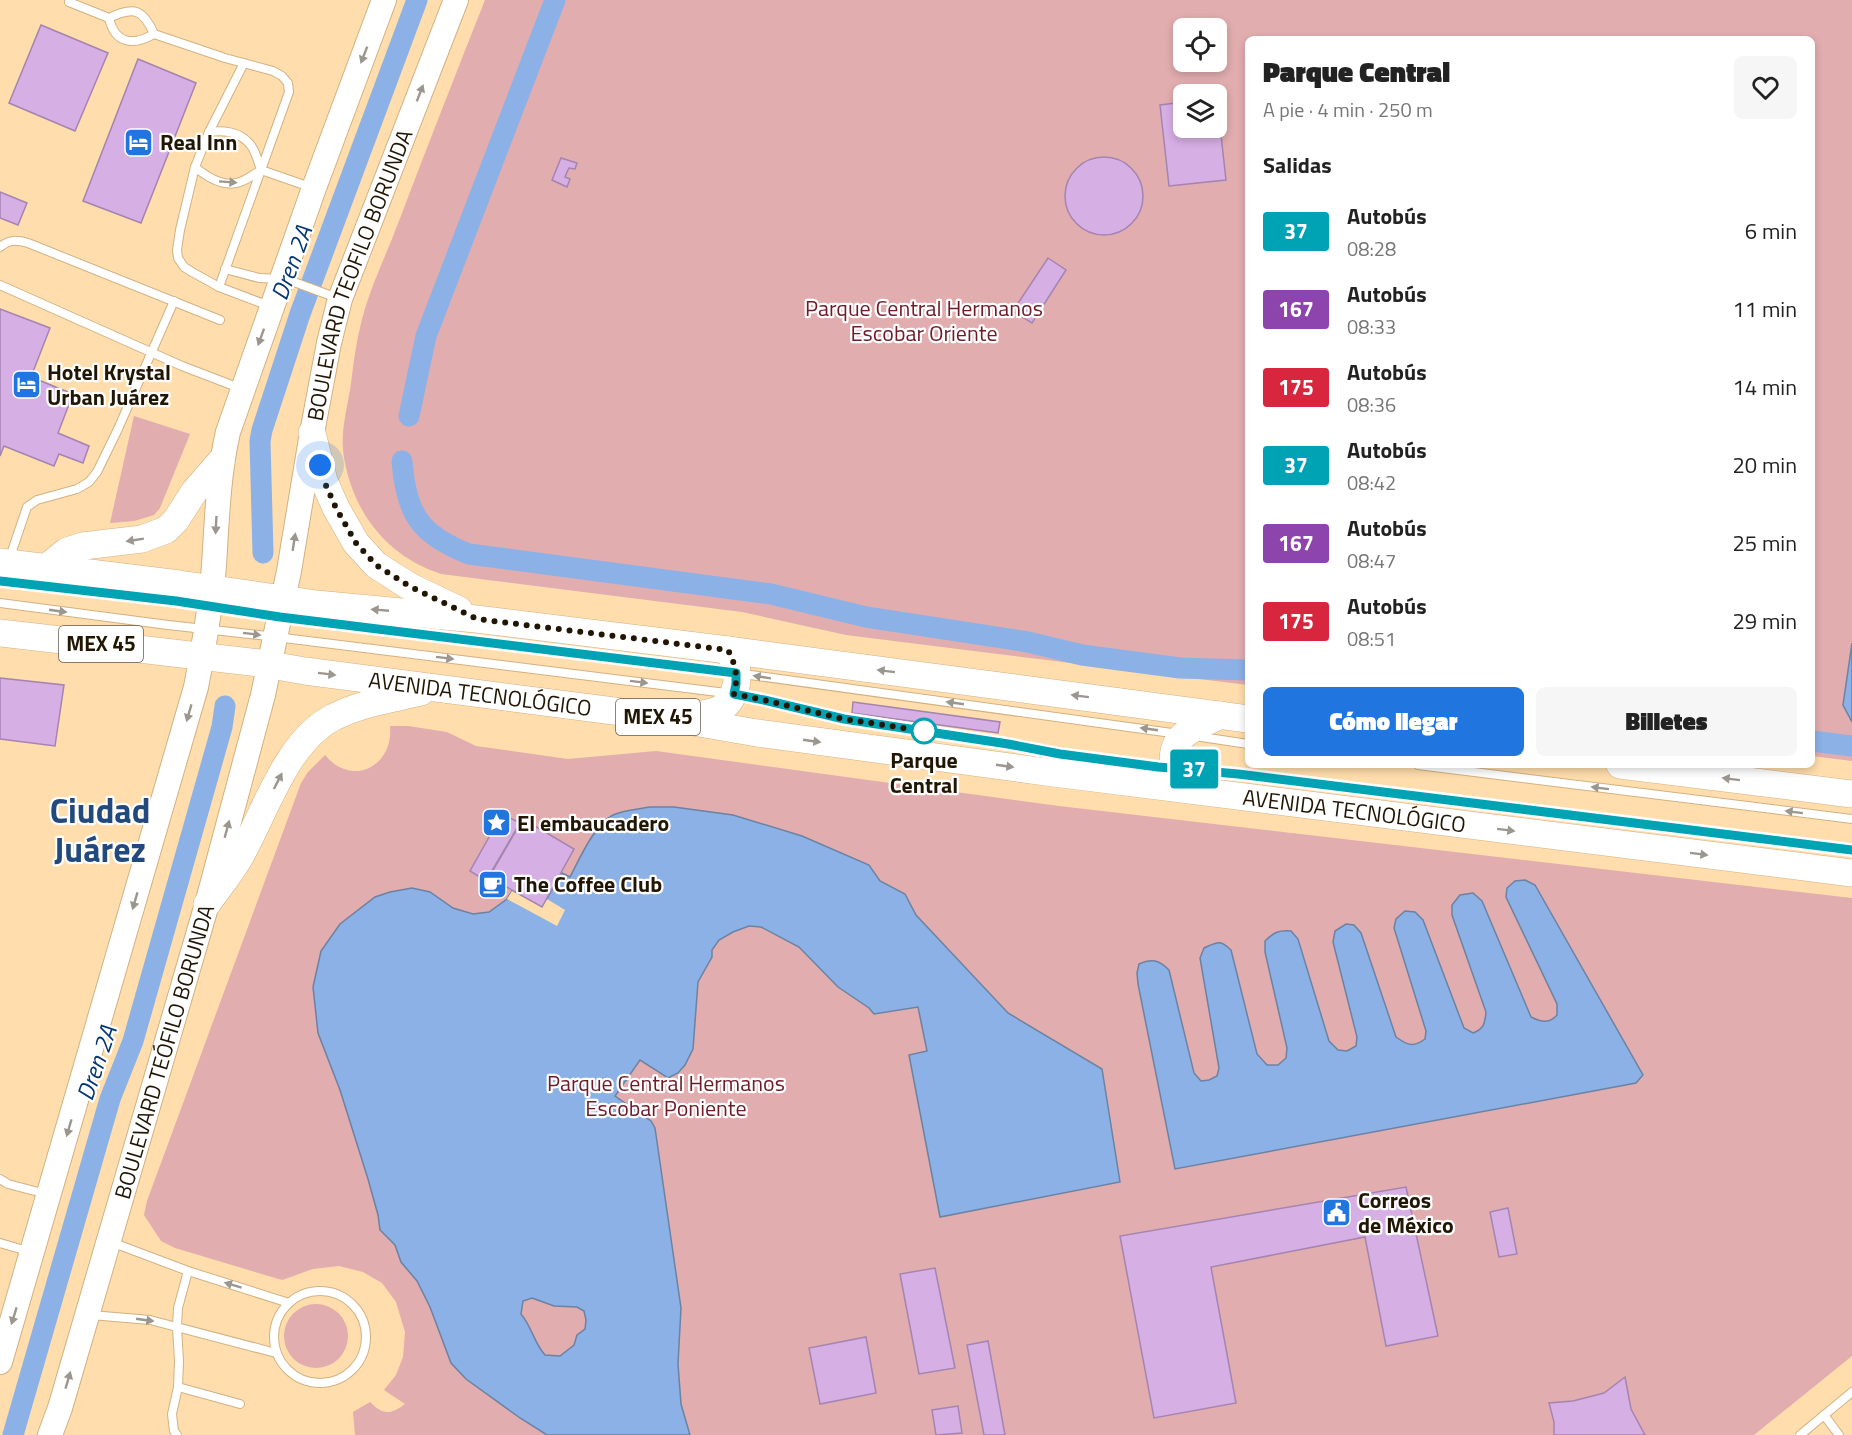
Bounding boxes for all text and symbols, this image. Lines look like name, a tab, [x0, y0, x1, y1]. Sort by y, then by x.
map controls	[1173, 18, 1227, 138]
button: locate	[1173, 18, 1227, 72]
one-way arrow	[358, 46, 368, 64]
text: Parque Central	[1263, 50, 1450, 93]
button: heart	[1734, 56, 1797, 119]
one-way arrow	[415, 84, 425, 102]
button: layers	[1173, 84, 1227, 138]
text: A pie · 4 min · 250 m	[1263, 94, 1433, 125]
street label: BOULEVARD TEOFILO BORUNDA	[298, 124, 421, 424]
place label: Real Inn	[160, 125, 237, 159]
hotel icon: Real Inn	[123, 126, 155, 158]
text: Salidas	[1263, 148, 1332, 182]
one-way arrow	[218, 177, 237, 187]
text: Autobús	[1347, 199, 1427, 233]
text: 6 min	[1745, 214, 1797, 248]
text: 37	[1284, 215, 1308, 247]
water label: Dren 2A	[261, 220, 321, 305]
text: 08:28	[1347, 233, 1396, 264]
text: Autobús	[1347, 277, 1427, 311]
park label: Parque Central Hermanos Escobar Oriente	[805, 291, 1043, 350]
text: 11 min	[1732, 292, 1797, 326]
text: 167	[1278, 293, 1314, 325]
text: 08:33	[1347, 311, 1396, 342]
one-way arrow	[256, 328, 266, 346]
place label: Hotel Krystal Urban Juárez	[47, 355, 171, 414]
text: Autobús	[1347, 355, 1427, 389]
hotel icon: Hotel Krystal Urban Juárez	[10, 369, 42, 401]
text: 14 min	[1732, 370, 1797, 404]
text: 175	[1278, 371, 1314, 403]
text: 08:36	[1347, 389, 1396, 420]
text: Autobús	[1347, 433, 1427, 467]
text: 20 min	[1732, 448, 1797, 482]
text: 37	[1284, 449, 1308, 481]
your location	[305, 450, 335, 480]
text: 08:42	[1347, 467, 1396, 498]
text: Autobús	[1347, 511, 1427, 545]
one-way arrow	[211, 516, 221, 535]
text: 25 min	[1732, 526, 1797, 560]
text: 167	[1278, 527, 1314, 559]
one-way arrow	[290, 532, 299, 551]
one-way arrow	[125, 535, 144, 544]
text: 08:47	[1347, 545, 1396, 576]
text: Autobús	[1347, 589, 1427, 623]
text: 29 min	[1732, 604, 1797, 638]
one-way arrow	[370, 605, 389, 615]
text: 175	[1278, 605, 1314, 637]
one-way arrow	[49, 606, 68, 615]
text: 08:51	[1347, 623, 1396, 654]
road number: MEX 45	[59, 626, 143, 662]
one-way arrow	[242, 629, 261, 638]
one-way arrow	[436, 653, 455, 663]
street label: AVENIDA TECNOLÓGICO	[367, 662, 594, 725]
one-way arrow	[877, 666, 896, 676]
one-way arrow	[318, 670, 337, 679]
one-way arrow	[752, 673, 771, 682]
one-way arrow	[629, 678, 648, 687]
button: Cómo llegar	[1263, 687, 1524, 756]
button: Billetes	[1536, 687, 1797, 756]
one-way arrow	[1070, 691, 1089, 700]
road number: MEX 45	[616, 699, 700, 735]
one-way arrow	[946, 699, 965, 708]
one-way arrow	[184, 705, 193, 723]
marker: Parque Central	[911, 718, 937, 744]
one-way arrow	[1139, 725, 1158, 734]
one-way arrow	[802, 736, 821, 745]
place label: Parque Central	[890, 743, 958, 802]
line badge: 37	[1167, 750, 1221, 788]
text: 37	[1182, 753, 1206, 785]
one-way arrow	[996, 762, 1015, 771]
one-way arrow	[273, 772, 283, 789]
one-way arrow	[1722, 774, 1741, 783]
street label: AVENIDA TECNOLÓGICO	[1241, 780, 1468, 841]
one-way arrow	[1591, 783, 1610, 792]
district label: Ciudad Juárez	[50, 784, 150, 875]
place label: El embaucadero	[517, 806, 669, 840]
place icon: El embaucadero	[480, 807, 512, 839]
one-way arrow	[1784, 807, 1803, 817]
one-way arrow	[223, 820, 232, 838]
one-way arrow	[1496, 825, 1515, 835]
one-way arrow	[1690, 850, 1709, 859]
place label: The Coffee Club	[514, 867, 662, 901]
cafe icon: The Coffee Club	[477, 868, 509, 900]
one-way arrow	[129, 892, 139, 910]
street label: BOULEVARD TEÓFILO BORUNDA	[105, 900, 223, 1203]
water label: Dren 2A	[67, 1020, 126, 1105]
park label: Parque Central Hermanos Escobar Poniente	[547, 1066, 785, 1125]
one-way arrow	[64, 1120, 73, 1138]
place label: Correos de México	[1358, 1183, 1454, 1242]
public building icon: Correos de México	[1321, 1197, 1353, 1229]
one-way arrow	[224, 1280, 242, 1289]
one-way arrow	[9, 1307, 18, 1325]
one-way arrow	[136, 1315, 155, 1324]
one-way arrow	[64, 1370, 73, 1388]

